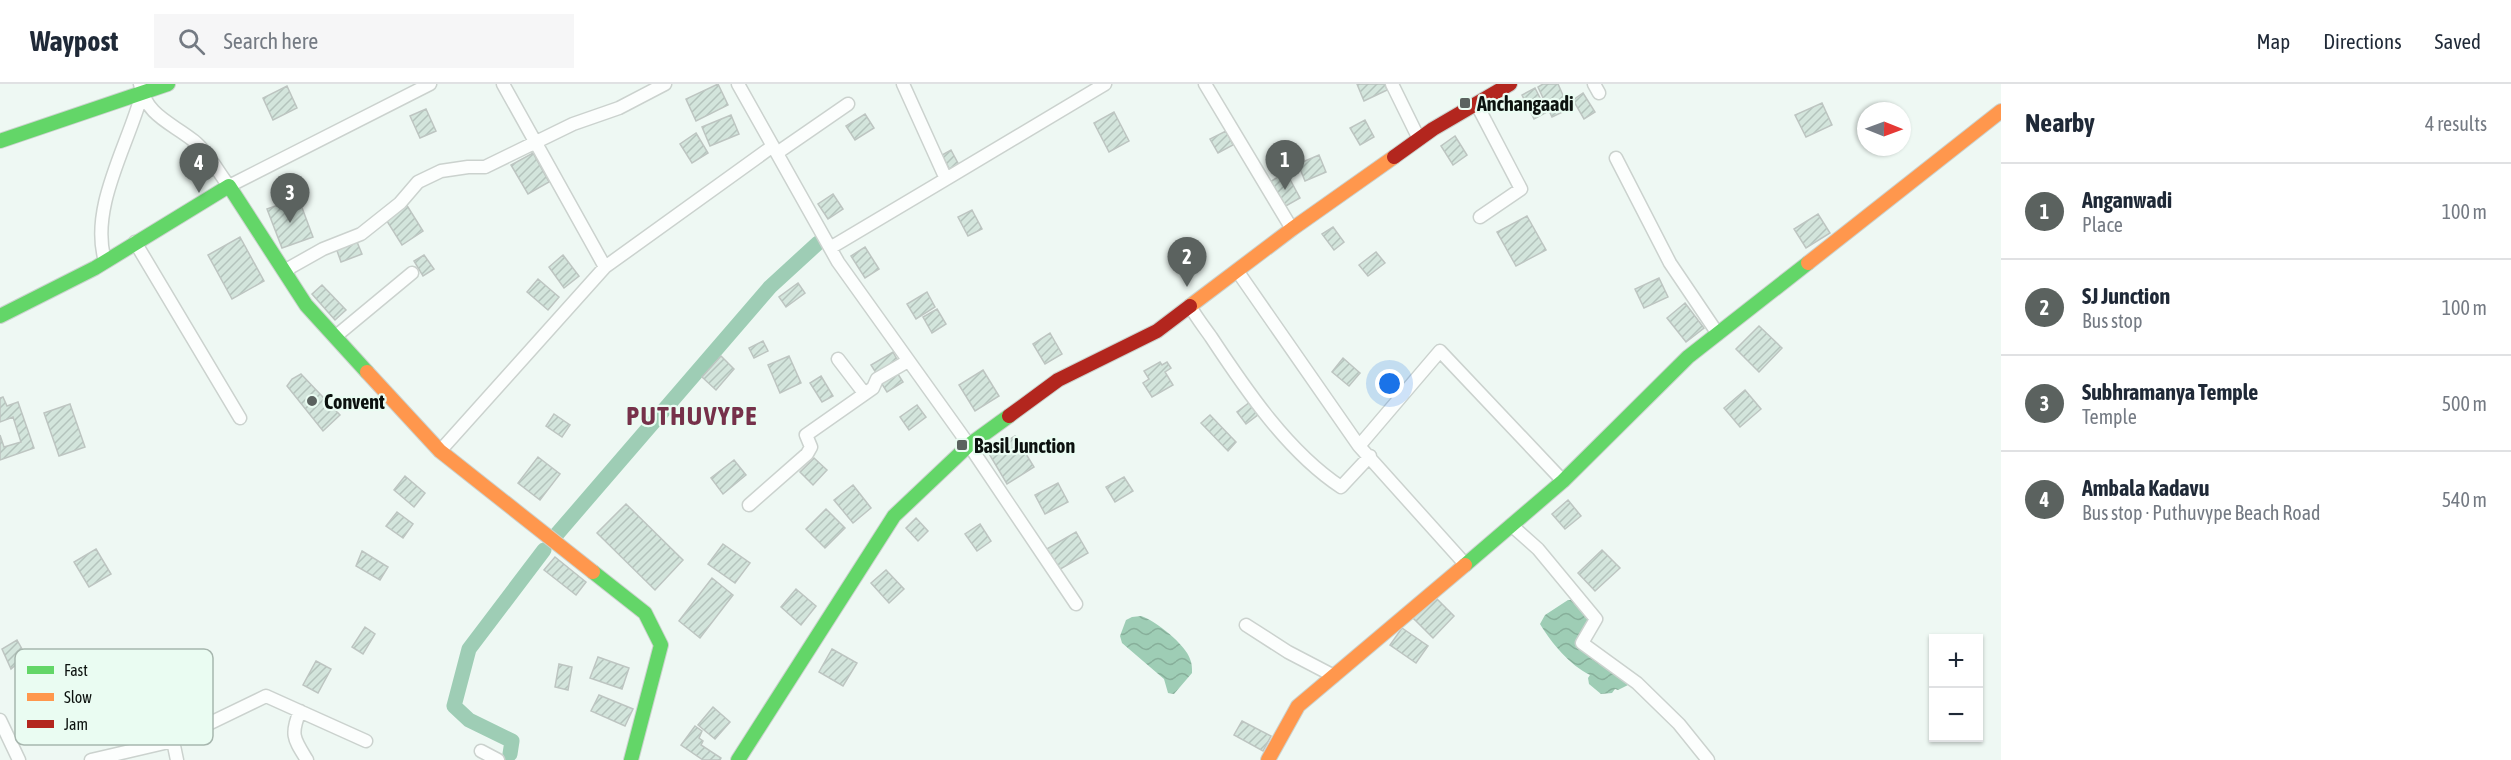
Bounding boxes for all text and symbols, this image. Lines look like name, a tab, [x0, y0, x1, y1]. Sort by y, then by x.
search box	[154, 14, 574, 68]
text: Waypost	[30, 25, 118, 57]
icon: search	[175, 25, 208, 58]
text: Search here	[223, 28, 318, 54]
text: Map	[2256, 29, 2290, 53]
text: Directions	[2323, 29, 2402, 53]
text: Saved	[2435, 29, 2481, 53]
place label: Anchangaadi	[1476, 92, 1573, 115]
marker: Anchangaadi	[1458, 96, 1472, 110]
north arrow	[1857, 102, 1911, 156]
text: Nearby	[2025, 108, 2095, 138]
text: 4 results	[2425, 112, 2487, 135]
pin: 1	[1266, 141, 1304, 190]
pin: 4	[180, 144, 218, 193]
pin: 3	[270, 174, 310, 223]
text: Anganwadi	[2082, 187, 2172, 213]
text: 1	[2040, 200, 2049, 223]
text: 100 m	[2442, 200, 2487, 223]
text: Place	[2082, 213, 2123, 236]
pin: 2	[1168, 238, 1206, 287]
text: SJ Junction	[2082, 283, 2170, 309]
text: 2	[2040, 296, 2049, 319]
text: 100 m	[2442, 296, 2487, 319]
text: Bus stop	[2082, 309, 2142, 332]
your location	[1375, 369, 1404, 398]
text: Subhramanya Temple	[2082, 379, 2258, 405]
place label: Convent	[324, 390, 385, 413]
text: 3	[2040, 392, 2049, 415]
text: 500 m	[2442, 392, 2487, 415]
marker: Convent	[305, 394, 319, 408]
district label: PUTHUVYPE	[626, 401, 758, 431]
text: Temple	[2082, 405, 2137, 428]
place label: Basil Junction	[974, 434, 1075, 457]
marker: Basil Junction	[955, 438, 969, 452]
text: Ambala Kadavu	[2082, 475, 2209, 501]
text: 4	[2040, 488, 2049, 511]
text: 540 m	[2442, 488, 2487, 511]
text: Bus stop · Puthuvype Beach Road	[2082, 501, 2320, 524]
map controls	[1929, 634, 1983, 742]
button: +	[1929, 634, 1983, 688]
legend	[15, 649, 213, 745]
text: Fast	[64, 661, 88, 679]
text: Slow	[64, 688, 92, 706]
button: −	[1929, 688, 1983, 742]
text: Jam	[64, 715, 88, 733]

